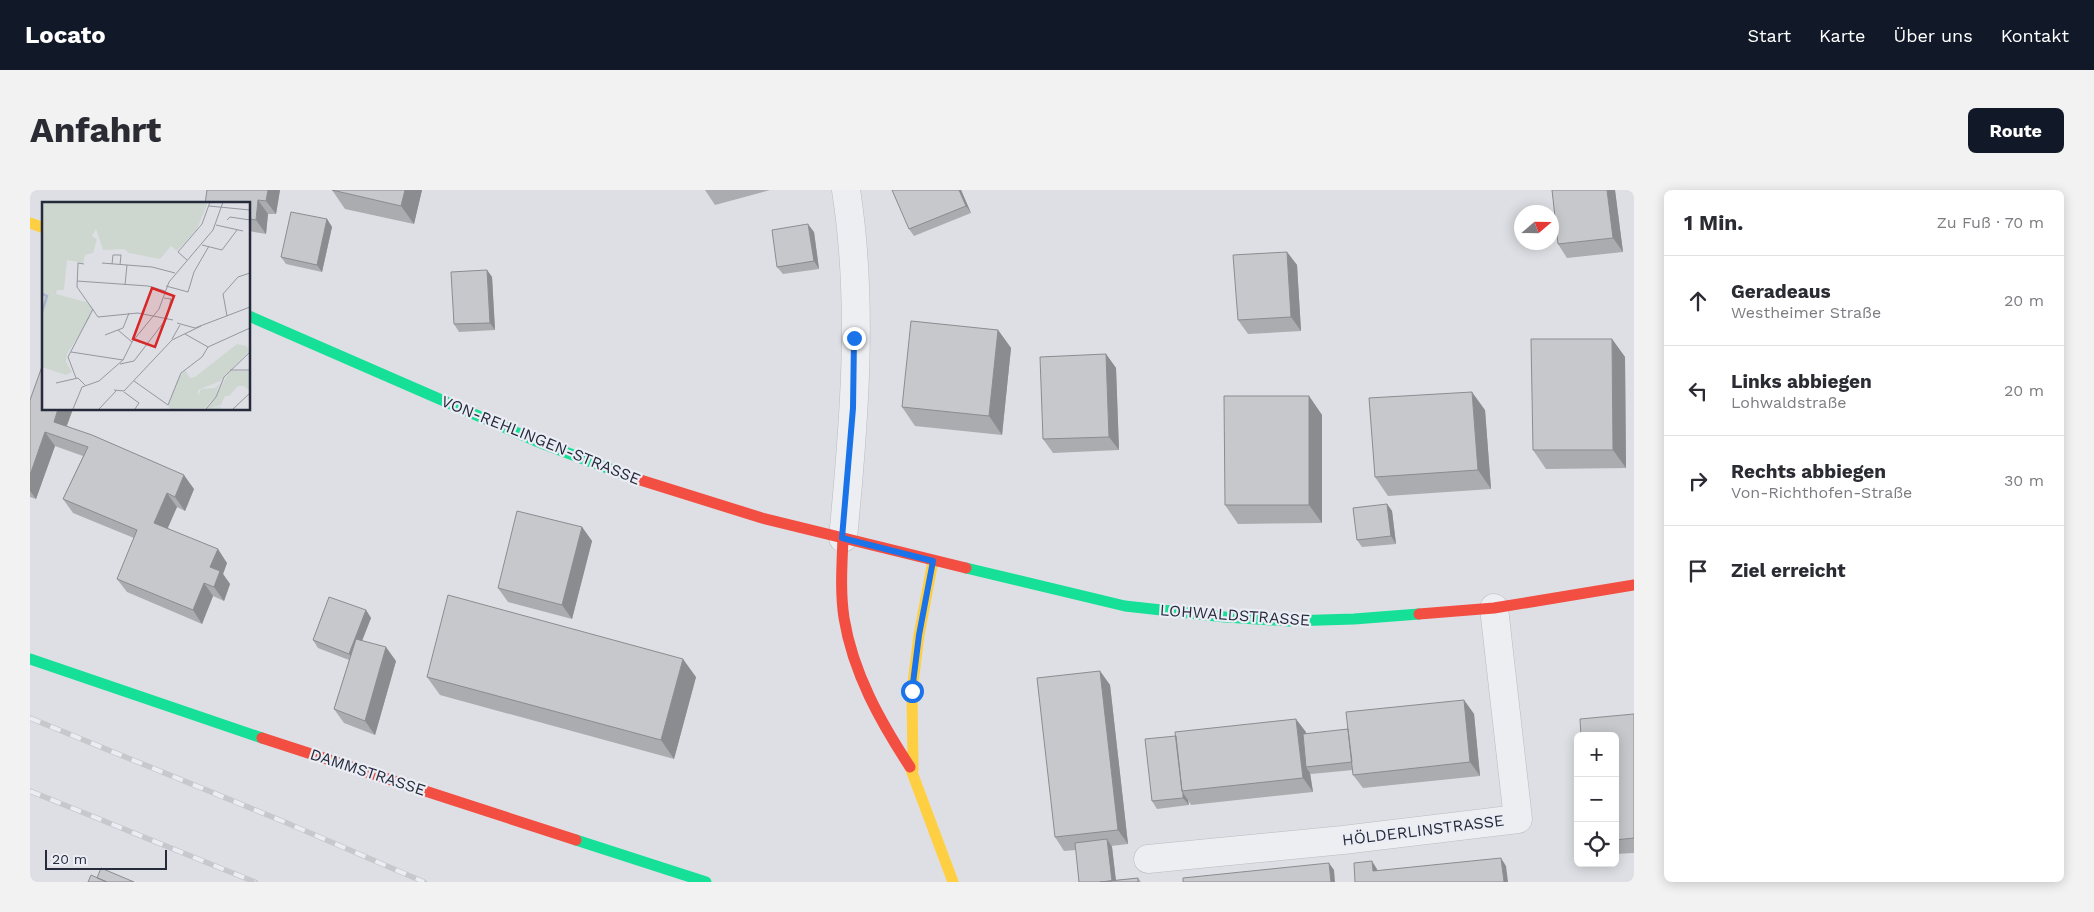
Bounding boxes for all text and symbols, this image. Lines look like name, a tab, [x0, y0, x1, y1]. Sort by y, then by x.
text: Locato	[25, 21, 106, 49]
text: Start	[1747, 25, 1791, 46]
text: Karte	[1819, 25, 1866, 46]
text: Über uns	[1894, 25, 1973, 46]
text: Kontakt	[2001, 25, 2069, 46]
button: Route	[1968, 108, 2064, 153]
text: Anfahrt	[30, 109, 161, 151]
inset map	[42, 202, 250, 410]
north arrow	[1514, 205, 1559, 250]
text: 1 Min.	[1684, 210, 1743, 235]
text: Zu Fuß · 70 m	[1937, 213, 2044, 232]
text: Geradeaus	[1731, 280, 1831, 303]
icon: ahead	[1684, 287, 1712, 315]
text: 20 m	[2004, 291, 2044, 310]
text: Westheimer Straße	[1731, 303, 1881, 322]
route end	[843, 327, 866, 350]
text: Links abbiegen	[1731, 370, 1872, 393]
icon: left	[1684, 377, 1712, 405]
text: 20 m	[2004, 381, 2044, 400]
street label: VON-REHLINGEN-STRASSE	[439, 391, 643, 489]
text: Lohwaldstraße	[1731, 393, 1847, 412]
text: Rechts abbiegen	[1731, 460, 1886, 483]
icon: right	[1684, 467, 1712, 495]
text: 30 m	[2004, 471, 2044, 490]
text: Von-Richthofen-Straße	[1731, 483, 1912, 502]
icon: arrive	[1684, 557, 1712, 585]
text: Ziel erreicht	[1731, 559, 1846, 582]
street label: LOHWALDSTRASSE	[1159, 600, 1311, 630]
route start	[901, 680, 924, 703]
map controls	[1574, 732, 1619, 867]
button: +	[1574, 732, 1619, 777]
street label: DAMMSTRASSE	[308, 744, 428, 800]
button: −	[1574, 777, 1619, 822]
street label: HÖLDERLINSTRASSE	[1341, 811, 1505, 849]
button: locate	[1574, 822, 1619, 867]
scale bar	[45, 847, 168, 870]
text: 20 m	[52, 851, 87, 867]

